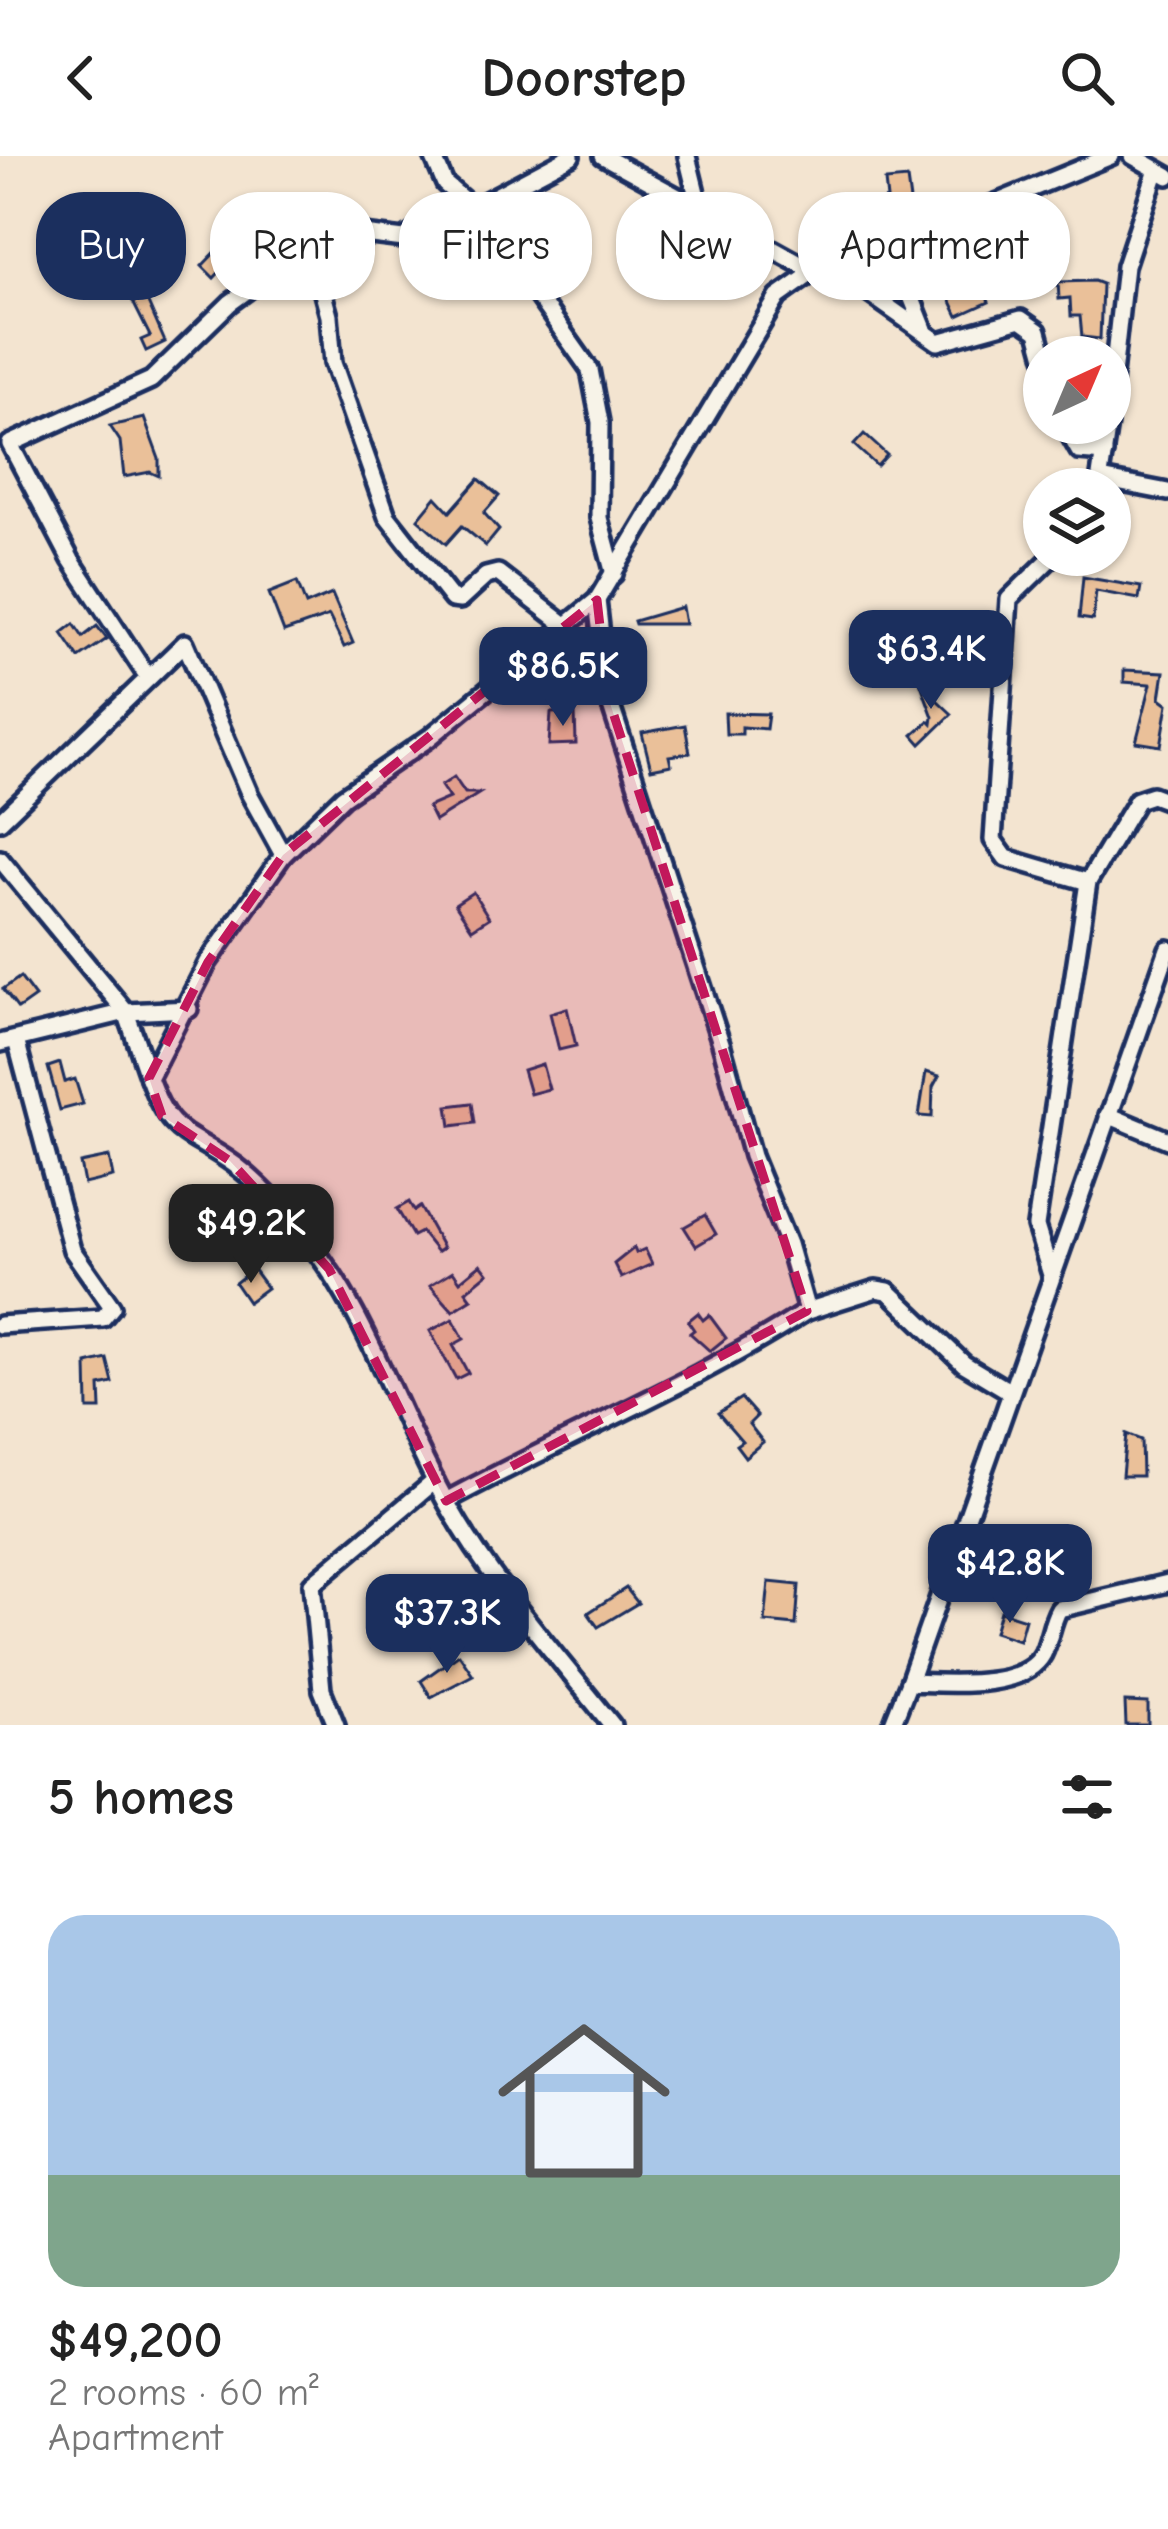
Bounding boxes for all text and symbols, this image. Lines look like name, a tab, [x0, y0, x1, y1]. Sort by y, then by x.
icon: back	[48, 45, 114, 111]
icon: search	[1054, 45, 1120, 111]
text: Doorstep	[481, 47, 687, 110]
chip: Buy	[36, 192, 186, 300]
chip: Rent	[210, 192, 375, 300]
chip: Filters	[399, 192, 592, 300]
chip: New	[616, 192, 774, 300]
chip: Apartment	[798, 192, 1070, 300]
north arrow	[1023, 336, 1131, 444]
map controls	[1023, 336, 1131, 576]
button: layers	[1023, 468, 1131, 576]
pin: $63.4K	[833, 610, 1029, 712]
text: $63.4K	[876, 626, 986, 671]
pin: $86.5K	[465, 627, 661, 729]
text: $86.5K	[506, 643, 620, 688]
pin: $49.2K	[153, 1184, 349, 1286]
text: $49.2K	[196, 1200, 306, 1245]
pin: $42.8K	[912, 1524, 1108, 1626]
text: $42.8K	[955, 1540, 1065, 1585]
pin: $37.3K	[349, 1574, 545, 1676]
text: $37.3K	[393, 1590, 501, 1635]
icon: filters	[1054, 1764, 1120, 1830]
text: 5 homes	[48, 1768, 234, 1827]
icon: home	[476, 1993, 692, 2209]
text: $49,200	[48, 2311, 223, 2370]
text: 2 rooms · 60 m²	[48, 2370, 319, 2415]
text: Apartment	[48, 2415, 223, 2460]

